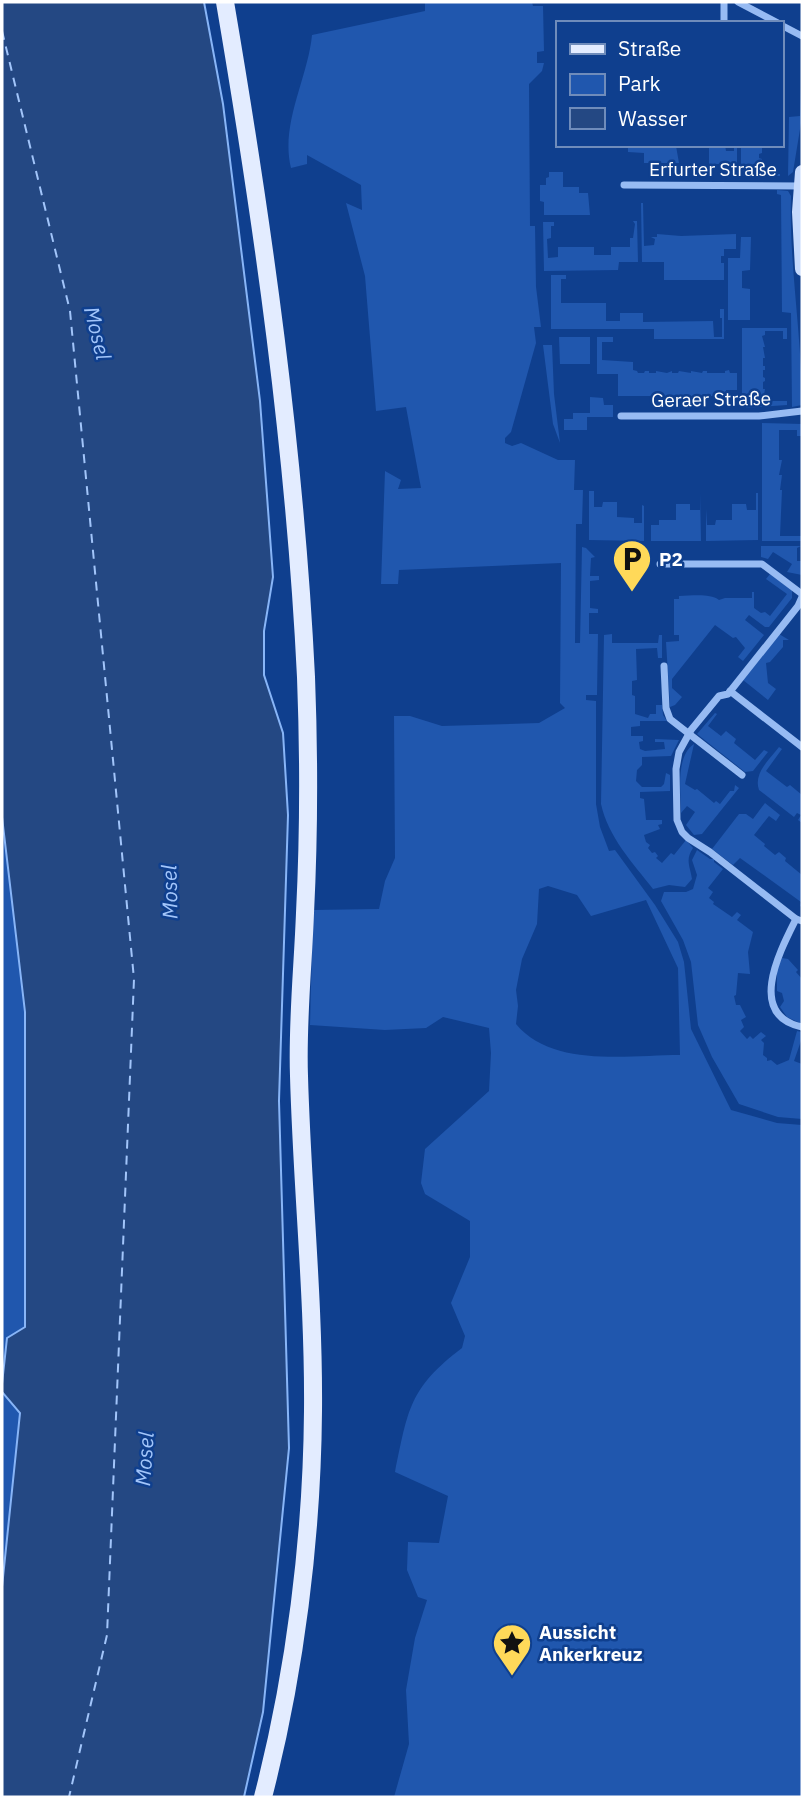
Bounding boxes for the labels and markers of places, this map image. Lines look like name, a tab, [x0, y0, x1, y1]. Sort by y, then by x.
parking icon: P2	[611, 538, 653, 593]
place label: P2	[659, 547, 683, 571]
place label: Aussicht Ankerkreuz	[539, 1620, 643, 1666]
place icon: Aussicht Ankerkreuz	[491, 1622, 533, 1677]

